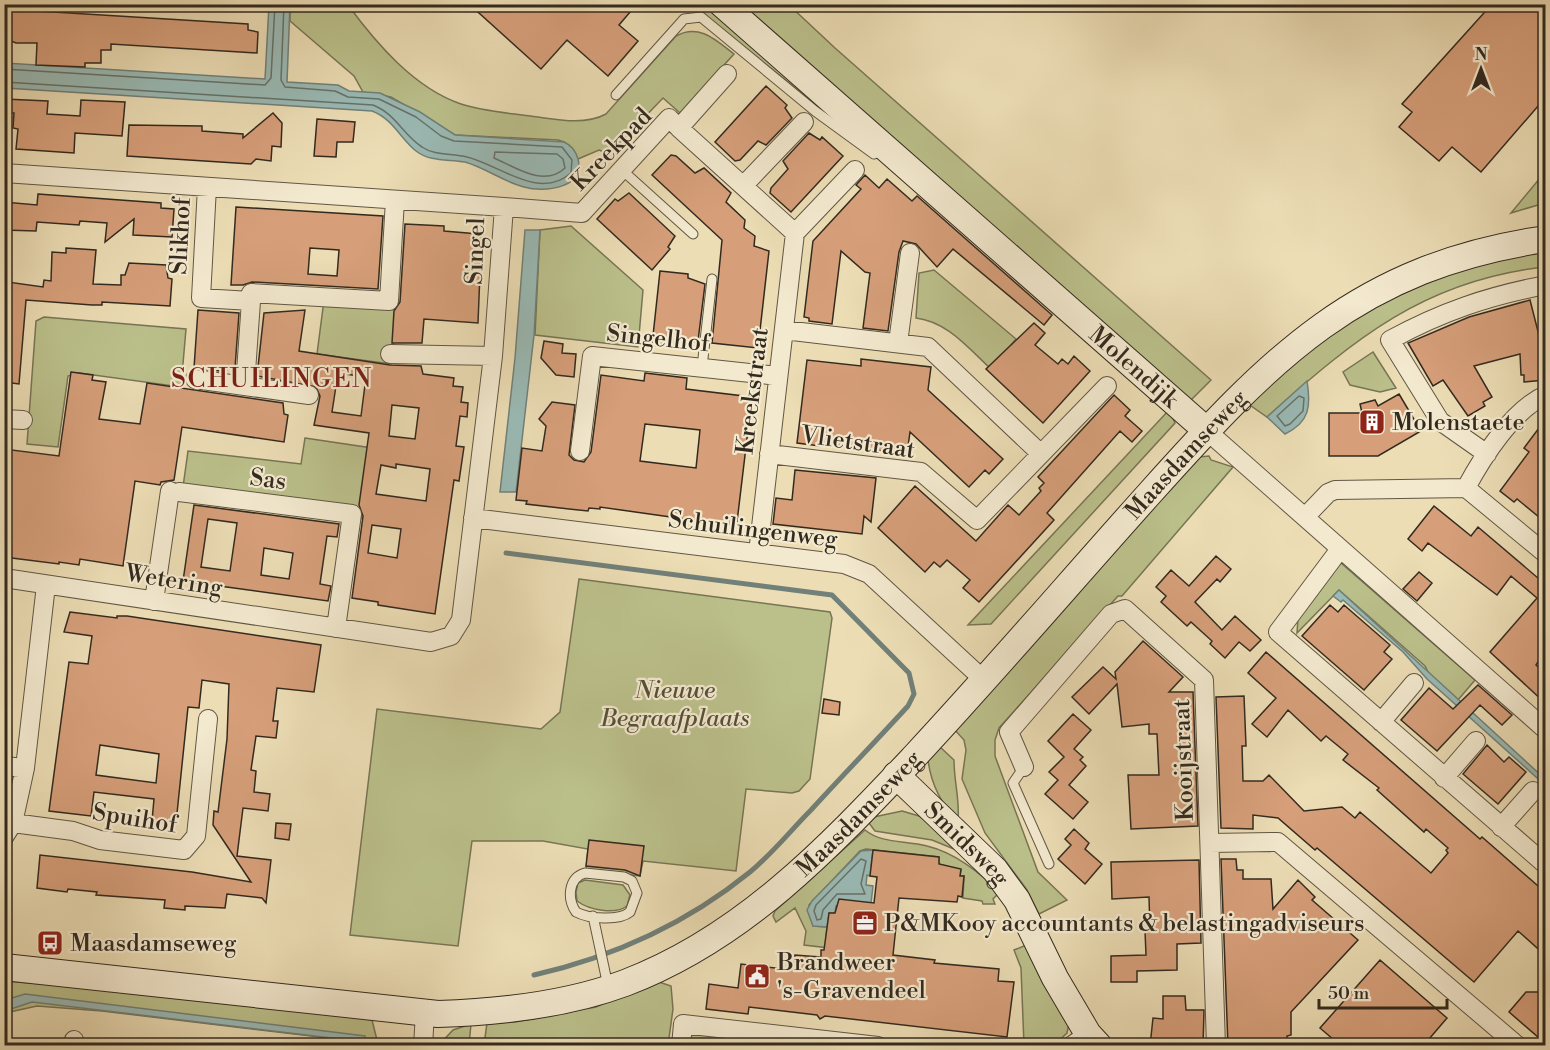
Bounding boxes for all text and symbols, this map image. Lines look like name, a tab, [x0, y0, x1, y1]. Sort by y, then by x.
north arrow	[1451, 39, 1511, 99]
text: N	[1475, 45, 1488, 65]
street label: Kreekpad	[565, 102, 659, 198]
street label: Slikhof	[164, 195, 198, 276]
street label: Singel	[460, 217, 492, 285]
street label: Singelhof	[605, 319, 712, 359]
street label: Molendijk	[1082, 320, 1186, 416]
street label: Kreekstraat	[730, 325, 776, 456]
district label: SCHUILINGEN	[171, 363, 373, 395]
street label: Maasdamseweg	[1119, 383, 1255, 526]
building icon: Molenstaete	[1357, 407, 1387, 437]
place label: Molenstaete	[1392, 408, 1525, 438]
street label: Vlietstraat	[798, 420, 917, 466]
street label: Sas	[248, 463, 288, 497]
street label: Schuilingenweg	[666, 505, 840, 555]
street label: Wetering	[122, 558, 225, 604]
park label: Nieuwe Begraafplaats	[600, 676, 749, 734]
street label: Kooijstraat	[1167, 698, 1201, 821]
street label: Maasdamseweg	[790, 744, 929, 884]
street label: Smidsweg	[917, 796, 1016, 893]
street label: Spuihof	[90, 797, 181, 841]
office icon: P&MKooy accountants & belastingadviseurs	[850, 908, 880, 938]
place label: P&MKooy accountants & belastingadviseurs	[884, 909, 1365, 939]
bus stop icon: Maasdamseweg	[35, 928, 65, 958]
place label: Maasdamseweg	[70, 929, 237, 959]
place label: Brandweer 's-Gravendeel	[776, 948, 926, 1006]
public building icon: Brandweer 's-Gravendeel	[742, 961, 772, 991]
scale bar	[1319, 972, 1446, 1010]
text: 50 m	[1328, 982, 1370, 1005]

